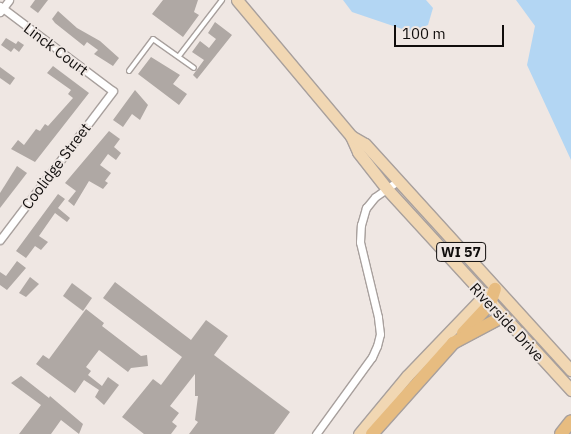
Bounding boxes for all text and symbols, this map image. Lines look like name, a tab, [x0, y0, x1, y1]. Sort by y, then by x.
scale bar	[396, 15, 506, 47]
street label: Linck Court	[20, 19, 92, 79]
text: 100 m	[402, 24, 446, 43]
street label: Coolidge Street	[18, 119, 94, 213]
road number: WI 57	[436, 240, 486, 264]
street label: Riverside Drive	[466, 279, 548, 365]

